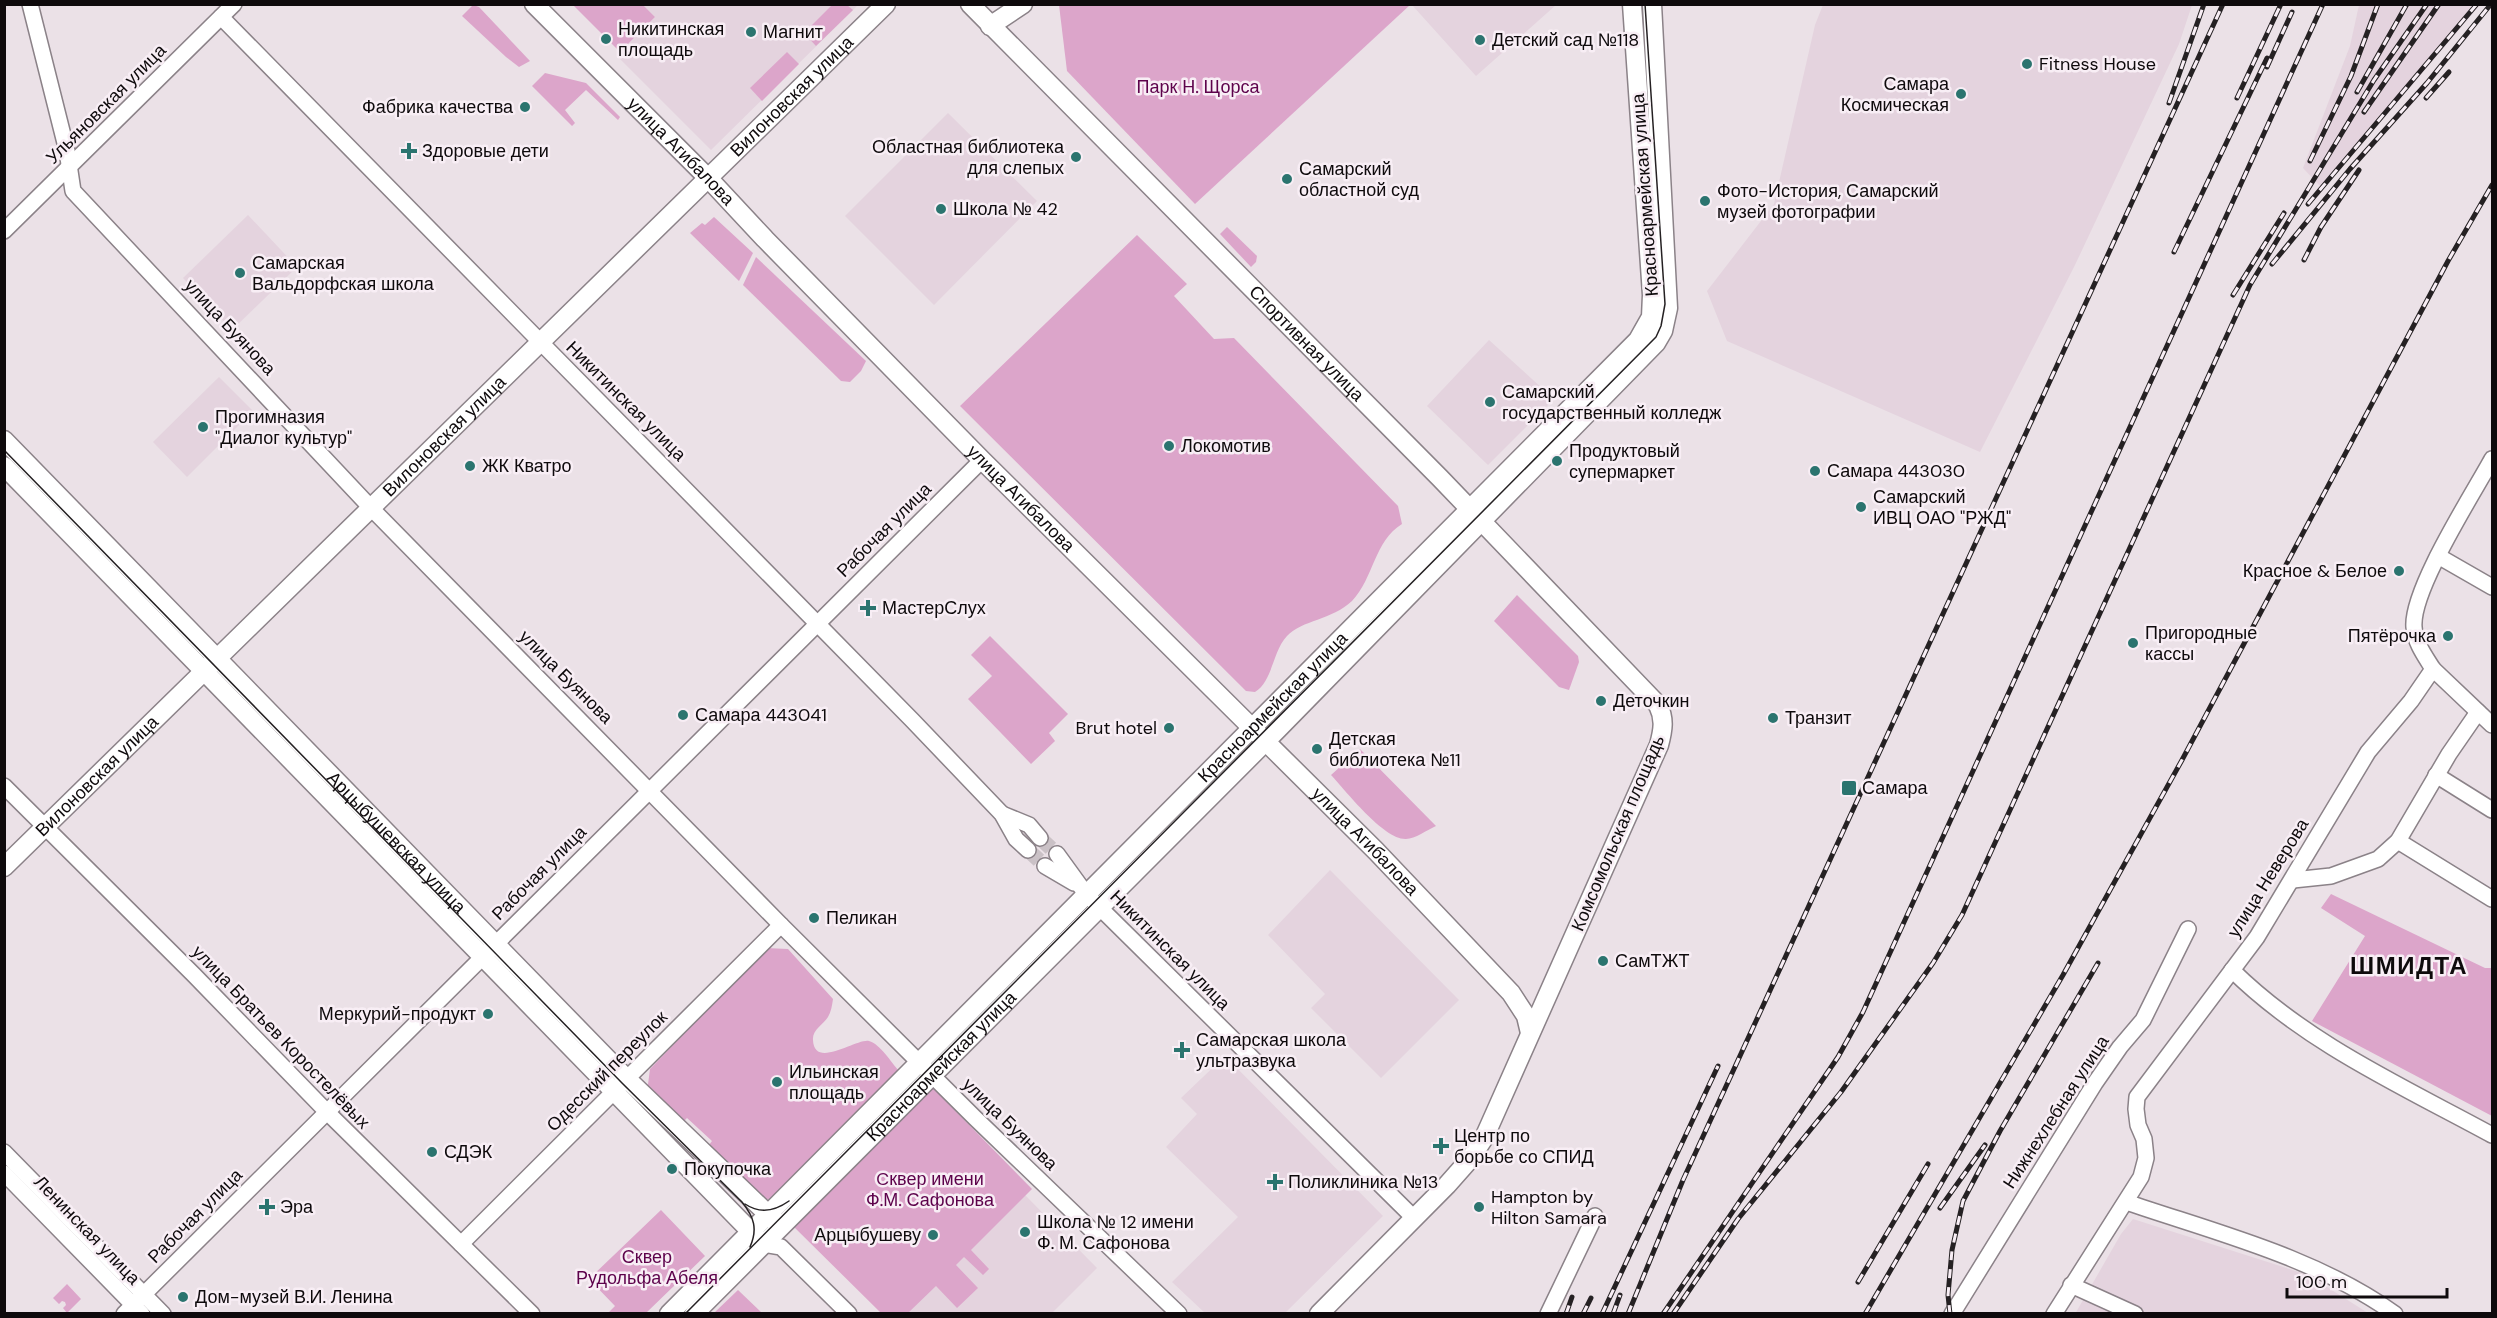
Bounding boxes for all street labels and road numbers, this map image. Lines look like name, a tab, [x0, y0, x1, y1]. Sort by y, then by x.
street label: Вилоновская улица	[725, 30, 859, 162]
street label: Ульяновская улица	[41, 38, 172, 169]
street label: улица Агибалова	[622, 92, 740, 211]
street label: Красноармейская улица	[1626, 92, 1664, 297]
street label: улица Буянова	[179, 274, 282, 381]
street label: Спортивная улица	[1244, 280, 1370, 407]
street label: Никитинская улица	[561, 336, 692, 467]
street label: Вилоновская улица	[377, 370, 512, 502]
street label: улица Агибалова	[962, 440, 1081, 558]
street label: Рабочая улица	[831, 477, 937, 583]
street label: улица Буянова	[514, 625, 619, 730]
street label: Красноармейская улица	[1193, 626, 1354, 788]
street label: Вилоновская улица	[30, 710, 164, 842]
street label: Комсомольская площадь	[1566, 731, 1670, 935]
street label: Арцыбушевская улица	[322, 766, 472, 919]
street label: улица Агибалова	[1307, 782, 1425, 901]
street label: улица Неверова	[2222, 813, 2315, 942]
street label: Рабочая улица	[486, 820, 592, 926]
street label: Никитинская улица	[1105, 885, 1236, 1016]
street label: улица Братьев Коростелёвых	[187, 940, 375, 1134]
street label: Красноармейская улица	[861, 985, 1022, 1147]
street label: Одесский переулок	[541, 1005, 673, 1137]
street label: Нижнехлебная улица	[1997, 1030, 2115, 1193]
street label: улица Буянова	[957, 1072, 1063, 1176]
street label: Рабочая улица	[142, 1163, 248, 1269]
street label: Ленинская улица	[29, 1170, 146, 1290]

